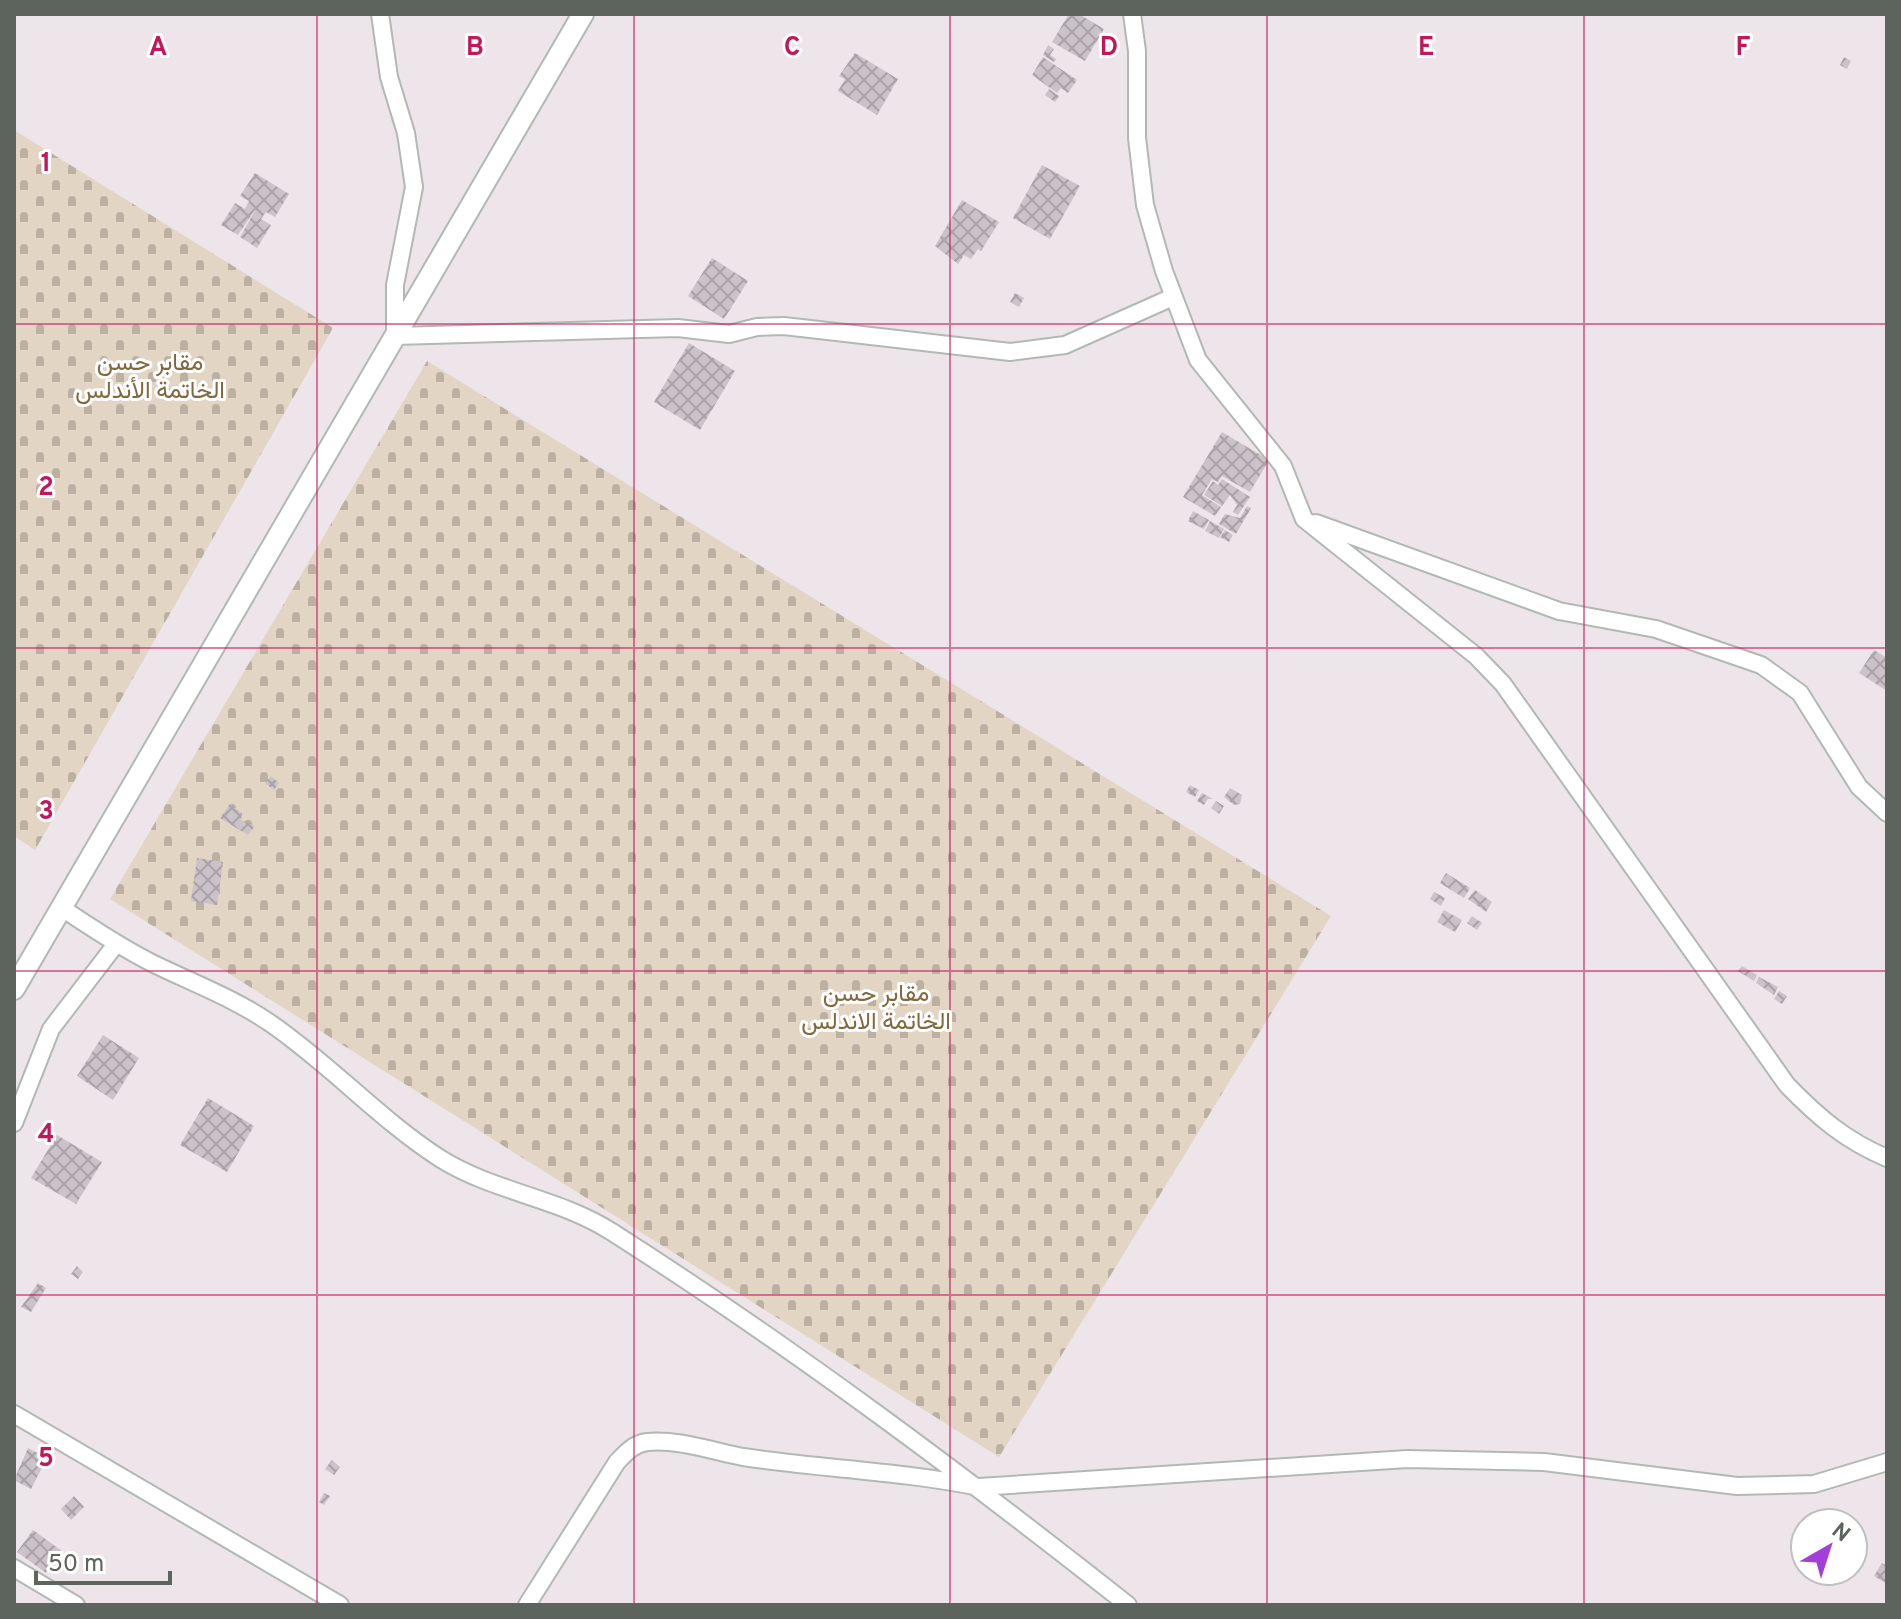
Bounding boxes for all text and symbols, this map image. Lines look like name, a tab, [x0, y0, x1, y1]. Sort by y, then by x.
text: A	[149, 32, 167, 65]
text: B	[466, 32, 484, 65]
text: C	[784, 32, 800, 65]
text: D	[1100, 32, 1118, 65]
text: E	[1418, 32, 1434, 65]
text: F	[1736, 32, 1751, 65]
text: 1	[41, 148, 51, 181]
park label: مقابر حسن الخاتمة الأندلس	[75, 349, 225, 407]
text: 2	[38, 472, 54, 505]
text: 3	[38, 796, 54, 829]
park label: مقابر حسن الخاتمة الاندلس	[801, 980, 951, 1038]
text: 4	[38, 1119, 54, 1152]
text: 5	[38, 1443, 54, 1476]
north arrow	[1789, 1507, 1869, 1587]
text: N	[1825, 1518, 1855, 1549]
scale bar	[36, 1535, 170, 1585]
text: 50 m	[48, 1550, 104, 1580]

